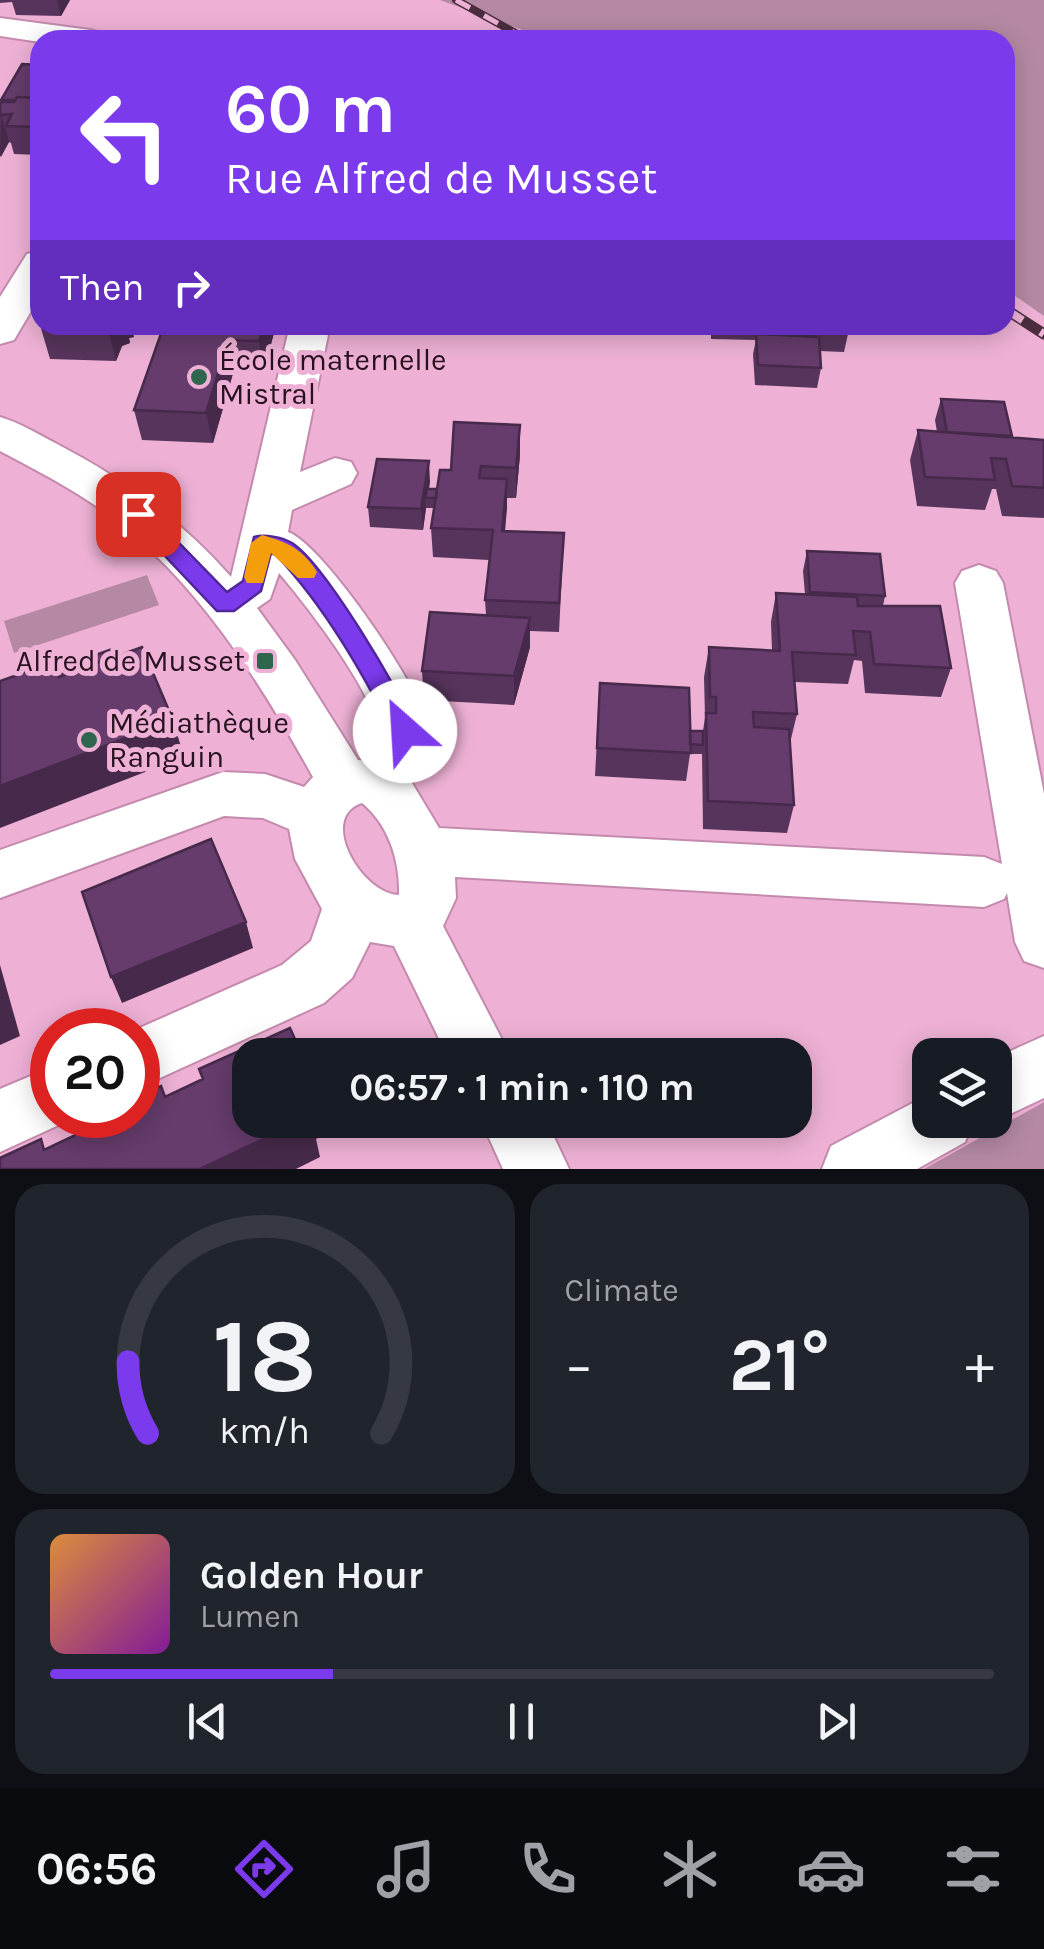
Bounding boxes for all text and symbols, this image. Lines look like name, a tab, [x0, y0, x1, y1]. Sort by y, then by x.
text: 60 m	[225, 68, 396, 150]
icon: left	[60, 70, 190, 200]
text: Rue Alfred de Musset	[225, 152, 657, 204]
icon: right	[164, 260, 219, 315]
text: Then	[60, 265, 144, 310]
place label: École maternelle Mistral	[219, 342, 447, 412]
marker: École maternelle Mistral	[188, 366, 210, 388]
pin	[96, 472, 181, 557]
icon: arrive	[111, 487, 166, 542]
place label: Alfred de Musset	[16, 643, 245, 679]
marker: Alfred de Musset	[254, 650, 276, 672]
position arrow	[353, 679, 457, 783]
place label: Médiathèque Ranguin	[109, 705, 289, 775]
marker: Médiathèque Ranguin	[78, 729, 100, 751]
speed limit sign: 20	[30, 1008, 160, 1138]
map controls	[912, 1038, 1012, 1138]
button: layers	[912, 1038, 1012, 1138]
text: 06:57 · 1 min · 110 m	[349, 1065, 695, 1110]
text: Climate	[565, 1272, 679, 1309]
text: 18	[213, 1296, 317, 1417]
text: 21°	[729, 1321, 830, 1409]
text: −	[565, 1333, 593, 1397]
text: +	[965, 1333, 994, 1397]
text: km/h	[219, 1410, 310, 1452]
text: Golden Hour	[200, 1553, 423, 1598]
text: Lumen	[200, 1598, 300, 1635]
icon: previous	[180, 1694, 235, 1749]
icon: pause	[494, 1694, 549, 1749]
icon: next	[809, 1694, 864, 1749]
icon: directions	[229, 1834, 299, 1904]
icon: music	[371, 1834, 441, 1904]
icon: phone	[513, 1834, 583, 1904]
icon: climate	[655, 1834, 725, 1904]
icon: car	[796, 1834, 866, 1904]
icon: filters	[938, 1834, 1008, 1904]
text: 06:56	[36, 1843, 157, 1895]

